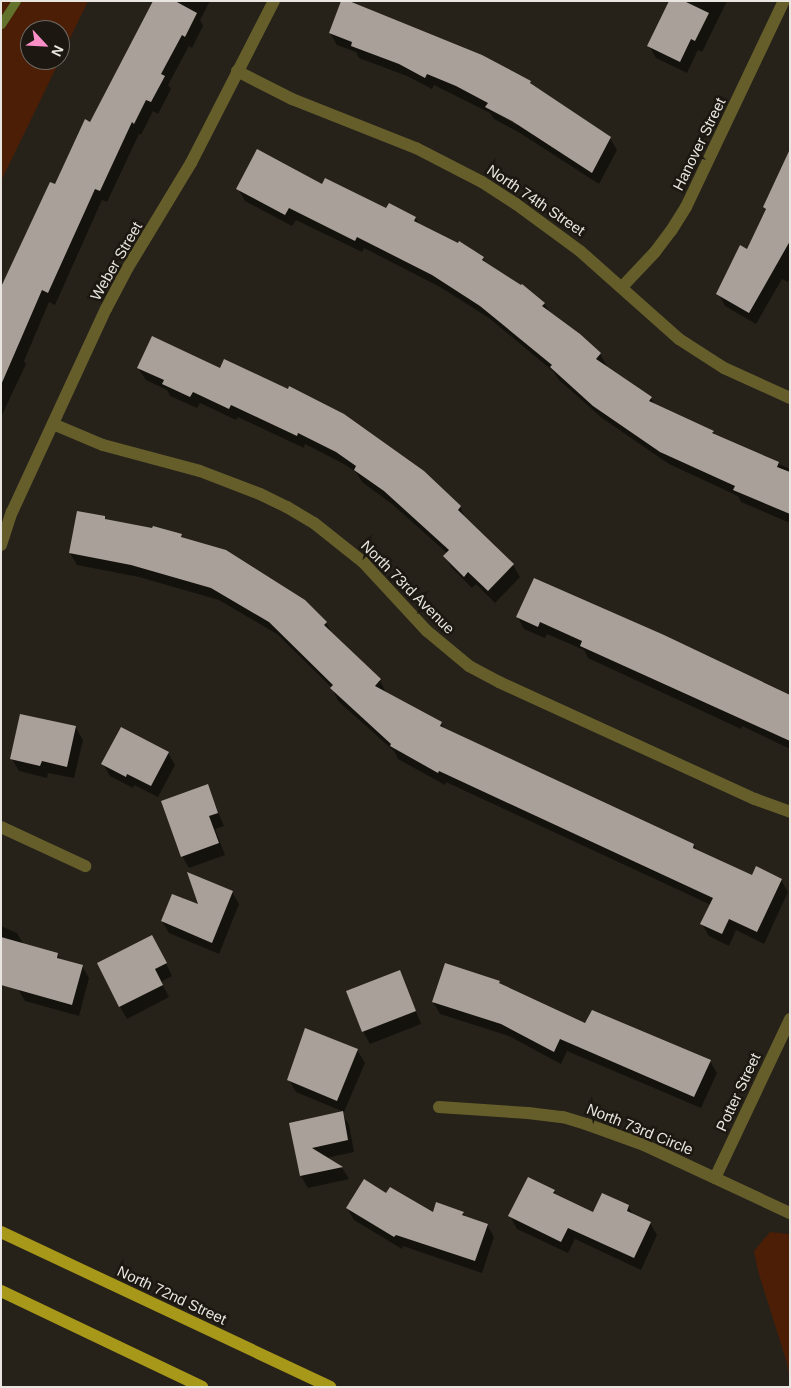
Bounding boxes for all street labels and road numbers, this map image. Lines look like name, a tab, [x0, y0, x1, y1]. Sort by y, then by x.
street label: Hanover Street	[669, 95, 729, 193]
street label: North 74th Street	[484, 161, 588, 239]
street label: Weber Street	[86, 218, 146, 304]
street label: North 73rd Avenue	[357, 536, 459, 638]
street label: Potter Street	[712, 1050, 764, 1134]
street label: North 73rd Circle	[584, 1099, 696, 1159]
street label: North 72nd Street	[115, 1262, 229, 1328]

